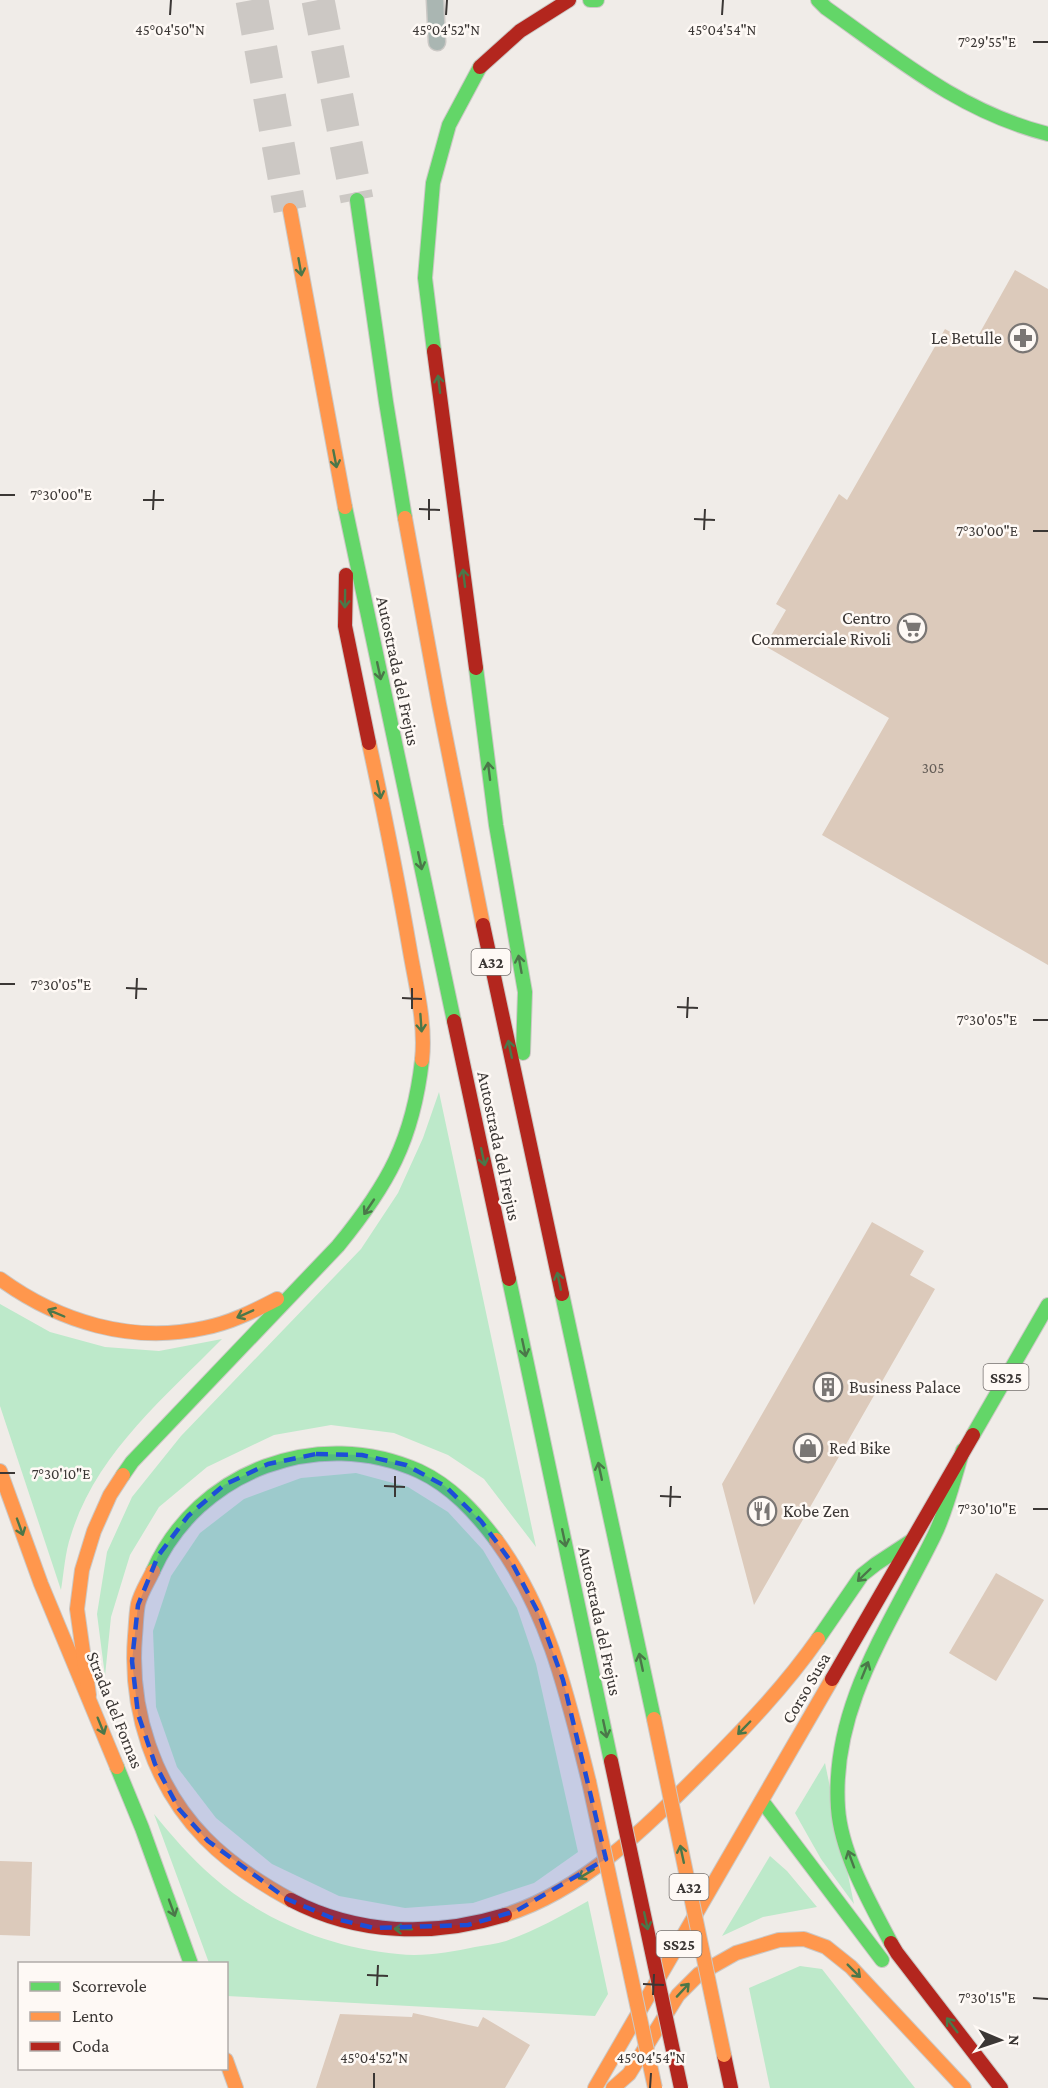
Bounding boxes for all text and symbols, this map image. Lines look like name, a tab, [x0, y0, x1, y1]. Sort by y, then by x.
text: 45°04'50"N	[135, 22, 205, 38]
text: 45°04'52"N	[412, 22, 480, 38]
text: 45°04'54"N	[688, 22, 757, 38]
text: 7°29'55"E	[958, 34, 1016, 50]
one-way arrow	[295, 257, 306, 277]
pharmacy icon: Le Betulle	[1007, 322, 1039, 354]
place label: Le Betulle	[931, 328, 1002, 348]
one-way arrow	[433, 375, 444, 395]
one-way arrow	[330, 449, 341, 468]
text: 7°30'00"E	[30, 487, 92, 503]
text: 7°30'00"E	[956, 523, 1018, 539]
one-way arrow	[458, 568, 469, 588]
one-way arrow	[340, 588, 351, 608]
street label: Autostrada del Frejus	[371, 594, 424, 748]
place label: Centro Commerciale Rivoli	[751, 608, 891, 649]
supermarket icon: Centro Commerciale Rivoli	[896, 612, 928, 644]
one-way arrow	[374, 661, 386, 680]
house number: 305	[922, 760, 944, 776]
one-way arrow	[483, 762, 494, 782]
one-way arrow	[374, 780, 385, 799]
one-way arrow	[415, 851, 426, 871]
road number: A32	[472, 949, 510, 975]
one-way arrow	[515, 954, 526, 974]
text: 7°30'05"E	[31, 977, 91, 993]
text: 7°30'05"E	[957, 1012, 1017, 1028]
one-way arrow	[416, 1013, 427, 1033]
one-way arrow	[503, 1040, 515, 1059]
street label: Autostrada del Frejus	[472, 1069, 525, 1223]
one-way arrow	[478, 1147, 489, 1166]
one-way arrow	[363, 1198, 375, 1214]
one-way arrow	[553, 1271, 564, 1291]
one-way arrow	[47, 1307, 66, 1318]
one-way arrow	[236, 1309, 255, 1320]
one-way arrow	[518, 1338, 530, 1357]
road number: SS25	[984, 1364, 1028, 1390]
building icon: Business Palace	[812, 1371, 844, 1403]
place label: Business Palace	[849, 1377, 961, 1397]
shop icon: Red Bike	[792, 1432, 824, 1464]
place label: Red Bike	[829, 1438, 891, 1458]
one-way arrow	[594, 1462, 605, 1482]
text: 7°30'10"E	[32, 1466, 90, 1482]
restaurant icon: Kobe Zen	[746, 1495, 778, 1527]
place label: Kobe Zen	[783, 1501, 850, 1521]
text: 7°30'10"E	[958, 1501, 1016, 1517]
one-way arrow	[15, 1517, 26, 1535]
one-way arrow	[559, 1528, 570, 1548]
street label: Autostrada del Frejus	[573, 1544, 626, 1698]
one-way arrow	[857, 1567, 872, 1582]
street label: Strada del Fornas	[82, 1649, 148, 1771]
street label: Corso Susa	[778, 1649, 834, 1727]
one-way arrow	[635, 1653, 647, 1672]
one-way arrow	[860, 1662, 871, 1680]
one-way arrow	[96, 1717, 107, 1735]
one-way arrow	[599, 1719, 611, 1738]
one-way arrow	[737, 1720, 751, 1735]
one-way arrow	[676, 1845, 687, 1864]
one-way arrow	[845, 1851, 856, 1869]
one-way arrow	[578, 1869, 595, 1881]
road number: A32	[670, 1874, 708, 1900]
one-way arrow	[167, 1898, 178, 1917]
one-way arrow	[640, 1911, 652, 1930]
one-way arrow	[393, 1923, 413, 1934]
road number: SS25	[656, 1931, 702, 1957]
legend	[18, 1962, 228, 2070]
one-way arrow	[846, 1963, 861, 1978]
text: Scorrevole	[72, 1976, 147, 1996]
one-way arrow	[676, 1983, 691, 1998]
text: 7°30'15"E	[958, 1990, 1016, 2006]
text: Lento	[72, 2006, 113, 2026]
north arrow	[970, 2010, 1030, 2070]
one-way arrow	[946, 2017, 959, 2033]
text: N	[1006, 2035, 1023, 2046]
text: Coda	[72, 2036, 109, 2056]
text: 45°04'52"N	[340, 2050, 408, 2066]
text: 45°04'54"N	[617, 2050, 686, 2066]

